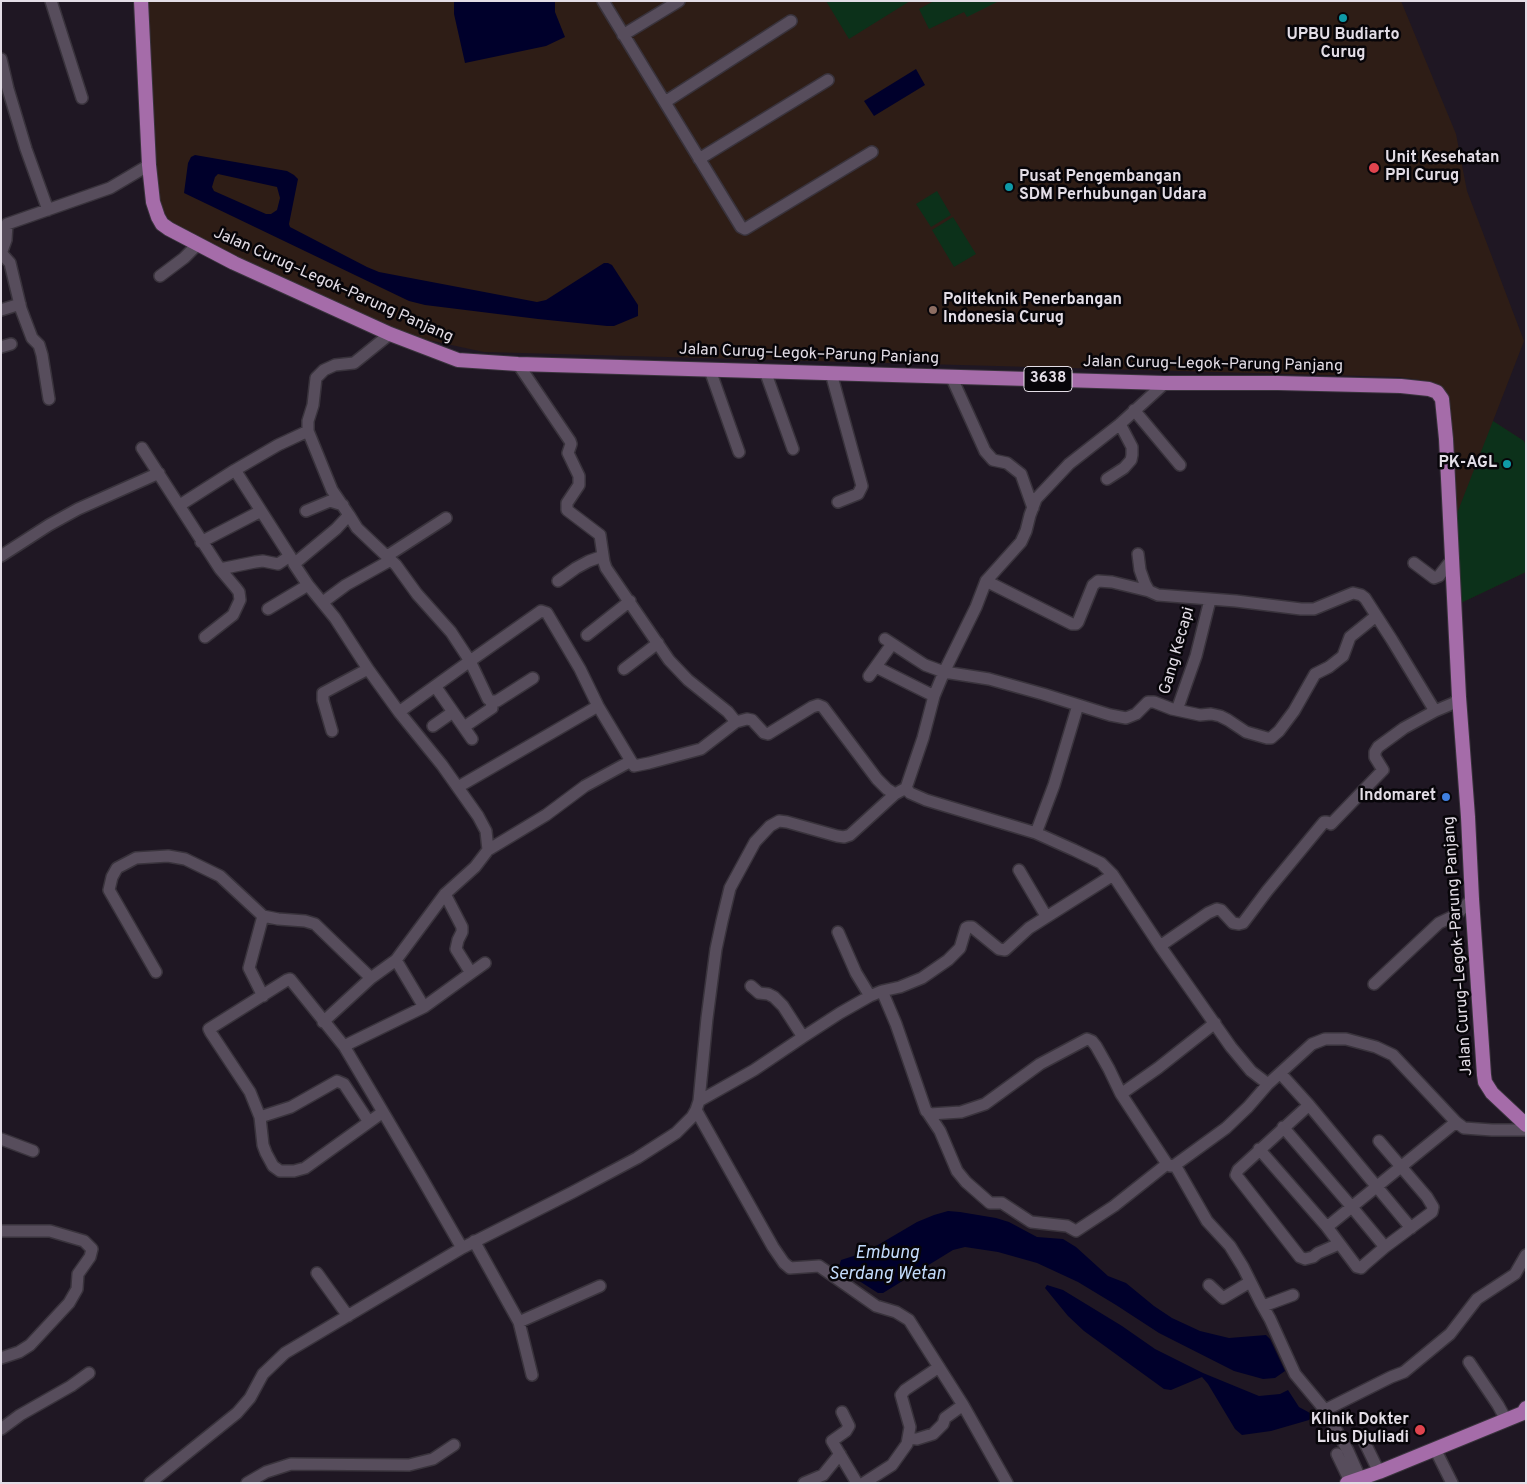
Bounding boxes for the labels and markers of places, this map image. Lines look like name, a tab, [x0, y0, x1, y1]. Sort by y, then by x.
marker: UPBU Budiarto Curug	[1337, 12, 1349, 24]
place label: UPBU Budiarto Curug	[1286, 26, 1400, 64]
place label: Unit Kesehatan PPI Curug	[1385, 149, 1500, 187]
marker: Unit Kesehatan PPI Curug	[1367, 161, 1381, 175]
place label: Pusat Pengembangan SDM Perhubungan Udara	[1019, 168, 1207, 206]
marker: Pusat Pengembangan SDM Perhubungan Udara	[1003, 181, 1015, 193]
place label: Politeknik Penerbangan Indonesia Curug	[943, 291, 1122, 329]
marker: Politeknik Penerbangan Indonesia Curug	[927, 304, 939, 316]
place label: PK-AGL	[1438, 454, 1497, 474]
marker: PK-AGL	[1501, 458, 1513, 470]
place label: Indomaret	[1359, 787, 1436, 807]
marker: Indomaret	[1440, 791, 1452, 803]
place label: Klinik Dokter Lius Djuliadi	[1311, 1411, 1409, 1449]
marker: Klinik Dokter Lius Djuliadi	[1413, 1423, 1427, 1437]

